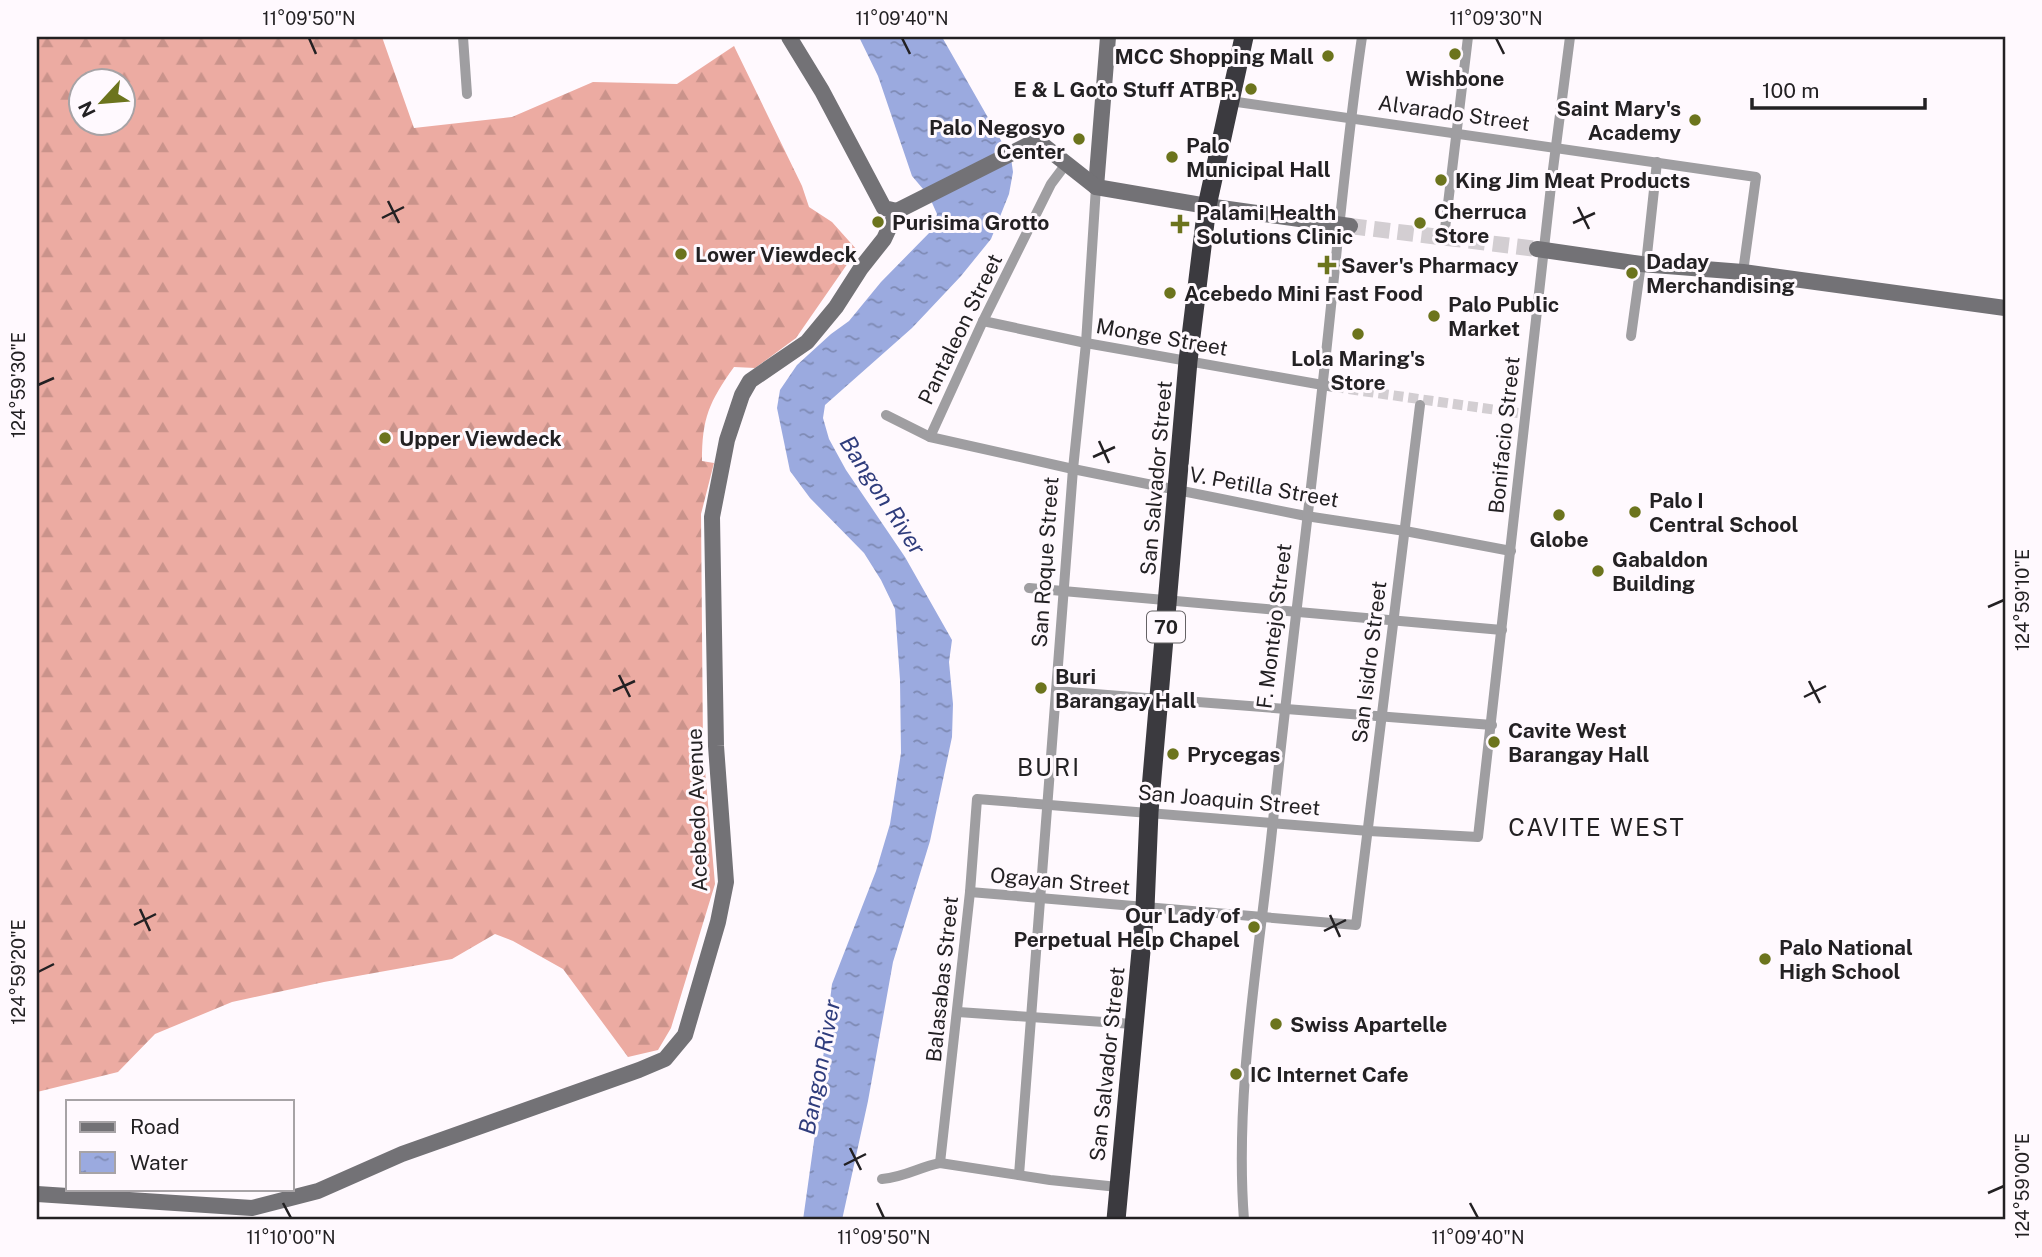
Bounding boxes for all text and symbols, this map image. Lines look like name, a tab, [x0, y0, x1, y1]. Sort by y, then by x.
text: 11°09'50"N	[262, 8, 356, 29]
text: 11°09'40"N	[855, 8, 949, 29]
text: 11°09'30"N	[1449, 8, 1543, 29]
place label: MCC Shopping Mall	[1115, 44, 1314, 69]
marker: Wishbone	[1447, 46, 1463, 62]
marker: MCC Shopping Mall	[1320, 48, 1336, 64]
north arrow	[66, 66, 136, 136]
place label: Wishbone	[1406, 66, 1504, 91]
scale bar	[1752, 66, 1925, 110]
place label: E & L Goto Stuff ATBP.	[1013, 77, 1237, 102]
text: 100 m	[1762, 78, 1819, 103]
marker: E & L Goto Stuff ATBP.	[1243, 81, 1259, 97]
street label: Alvarado Street	[1377, 90, 1531, 136]
place label: Saint Mary's Academy	[1556, 96, 1681, 145]
text: N	[74, 98, 100, 121]
marker: Saint Mary's Academy	[1687, 112, 1703, 128]
place label: Palo Negosyo Center	[929, 115, 1065, 164]
marker: Palo Negosyo Center	[1071, 131, 1087, 147]
place label: Palo Municipal Hall	[1186, 133, 1331, 182]
marker: Palo Municipal Hall	[1164, 149, 1180, 165]
place label: King Jim Meat Products	[1455, 168, 1690, 193]
marker: King Jim Meat Products	[1433, 172, 1449, 188]
place label: Cherruca Store	[1434, 199, 1527, 248]
place label: Palami Health Solutions Clinic	[1196, 200, 1353, 249]
place label: Purisima Grotto	[892, 210, 1049, 235]
marker: Purisima Grotto	[870, 214, 886, 230]
marker: Palami Health Solutions Clinic	[1170, 214, 1190, 234]
marker: Cherruca Store	[1412, 215, 1428, 231]
place label: Lower Viewdeck	[695, 242, 857, 267]
marker: Lower Viewdeck	[673, 246, 689, 262]
place label: Daday Merchandising	[1646, 249, 1795, 298]
street label: Pantaleon Street	[913, 250, 1007, 408]
place label: Saver's Pharmacy	[1341, 253, 1519, 278]
marker: Saver's Pharmacy	[1319, 257, 1335, 273]
marker: Daday Merchandising	[1624, 265, 1640, 281]
place label: Acebedo Mini Fast Food	[1184, 281, 1423, 306]
marker: Acebedo Mini Fast Food	[1162, 285, 1178, 301]
place label: Palo Public Market	[1448, 292, 1559, 341]
marker: Palo Public Market	[1426, 308, 1442, 324]
street label: Monge Street	[1094, 313, 1230, 361]
marker: Lola Maring's Store	[1350, 326, 1366, 342]
text: 124°59'30"E	[8, 332, 29, 438]
place label: Lola Maring's Store	[1291, 346, 1425, 395]
street label: Bonifacio Street	[1483, 355, 1525, 515]
street label: San Salvador Street	[1135, 380, 1177, 576]
place label: Upper Viewdeck	[399, 426, 562, 451]
marker: Upper Viewdeck	[377, 430, 393, 446]
water label: Bangon River	[834, 430, 932, 560]
street label: V. Petilla Street	[1187, 462, 1341, 512]
street label: San Roque Street	[1027, 476, 1063, 648]
place label: Palo I Central School	[1649, 488, 1798, 537]
marker: Palo I Central School	[1627, 504, 1643, 520]
marker: Globe	[1551, 507, 1567, 523]
place label: Globe	[1529, 527, 1589, 552]
street label: F. Montejo Street	[1251, 542, 1297, 710]
place label: Gabaldon Building	[1612, 547, 1708, 596]
text: 124°59'10"E	[2012, 549, 2033, 651]
marker: Gabaldon Building	[1590, 563, 1606, 579]
street label: San Isidro Street	[1347, 579, 1391, 745]
road number: 70	[1147, 612, 1185, 642]
place label: Buri Barangay Hall	[1055, 664, 1196, 713]
marker: Buri Barangay Hall	[1033, 680, 1049, 696]
place label: Cavite West Barangay Hall	[1508, 718, 1649, 767]
street label: Acebedo Avenue	[682, 728, 712, 892]
marker: Cavite West Barangay Hall	[1486, 734, 1502, 750]
place label: Prycegas	[1187, 742, 1280, 767]
marker: Prycegas	[1165, 746, 1181, 762]
district label: BURI	[1017, 753, 1081, 781]
street label: San Joaquin Street	[1137, 780, 1321, 820]
district label: CAVITE WEST	[1508, 813, 1686, 841]
street label: Ogayan Street	[989, 862, 1131, 900]
street label: Balasabas Street	[921, 895, 963, 1063]
place label: Our Lady of Perpetual Help Chapel	[1013, 903, 1240, 952]
text: 124°59'20"E	[8, 919, 29, 1025]
marker: Our Lady of Perpetual Help Chapel	[1246, 919, 1262, 935]
place label: Palo National High School	[1779, 935, 1913, 984]
marker: Palo National High School	[1757, 951, 1773, 967]
street label: San Salvador Street	[1084, 966, 1130, 1162]
water label: Bangon River	[793, 997, 845, 1137]
place label: Swiss Apartelle	[1290, 1012, 1447, 1037]
marker: Swiss Apartelle	[1268, 1016, 1284, 1032]
place label: IC Internet Cafe	[1250, 1062, 1409, 1087]
marker: IC Internet Cafe	[1228, 1066, 1244, 1082]
legend	[66, 1100, 294, 1190]
text: Road	[130, 1114, 180, 1139]
text: 124°59'00"E	[2012, 1133, 2033, 1239]
text: Water	[130, 1150, 188, 1175]
text: 11°10'00"N	[247, 1227, 335, 1248]
text: 11°09'50"N	[837, 1227, 931, 1248]
text: 11°09'40"N	[1431, 1227, 1525, 1248]

